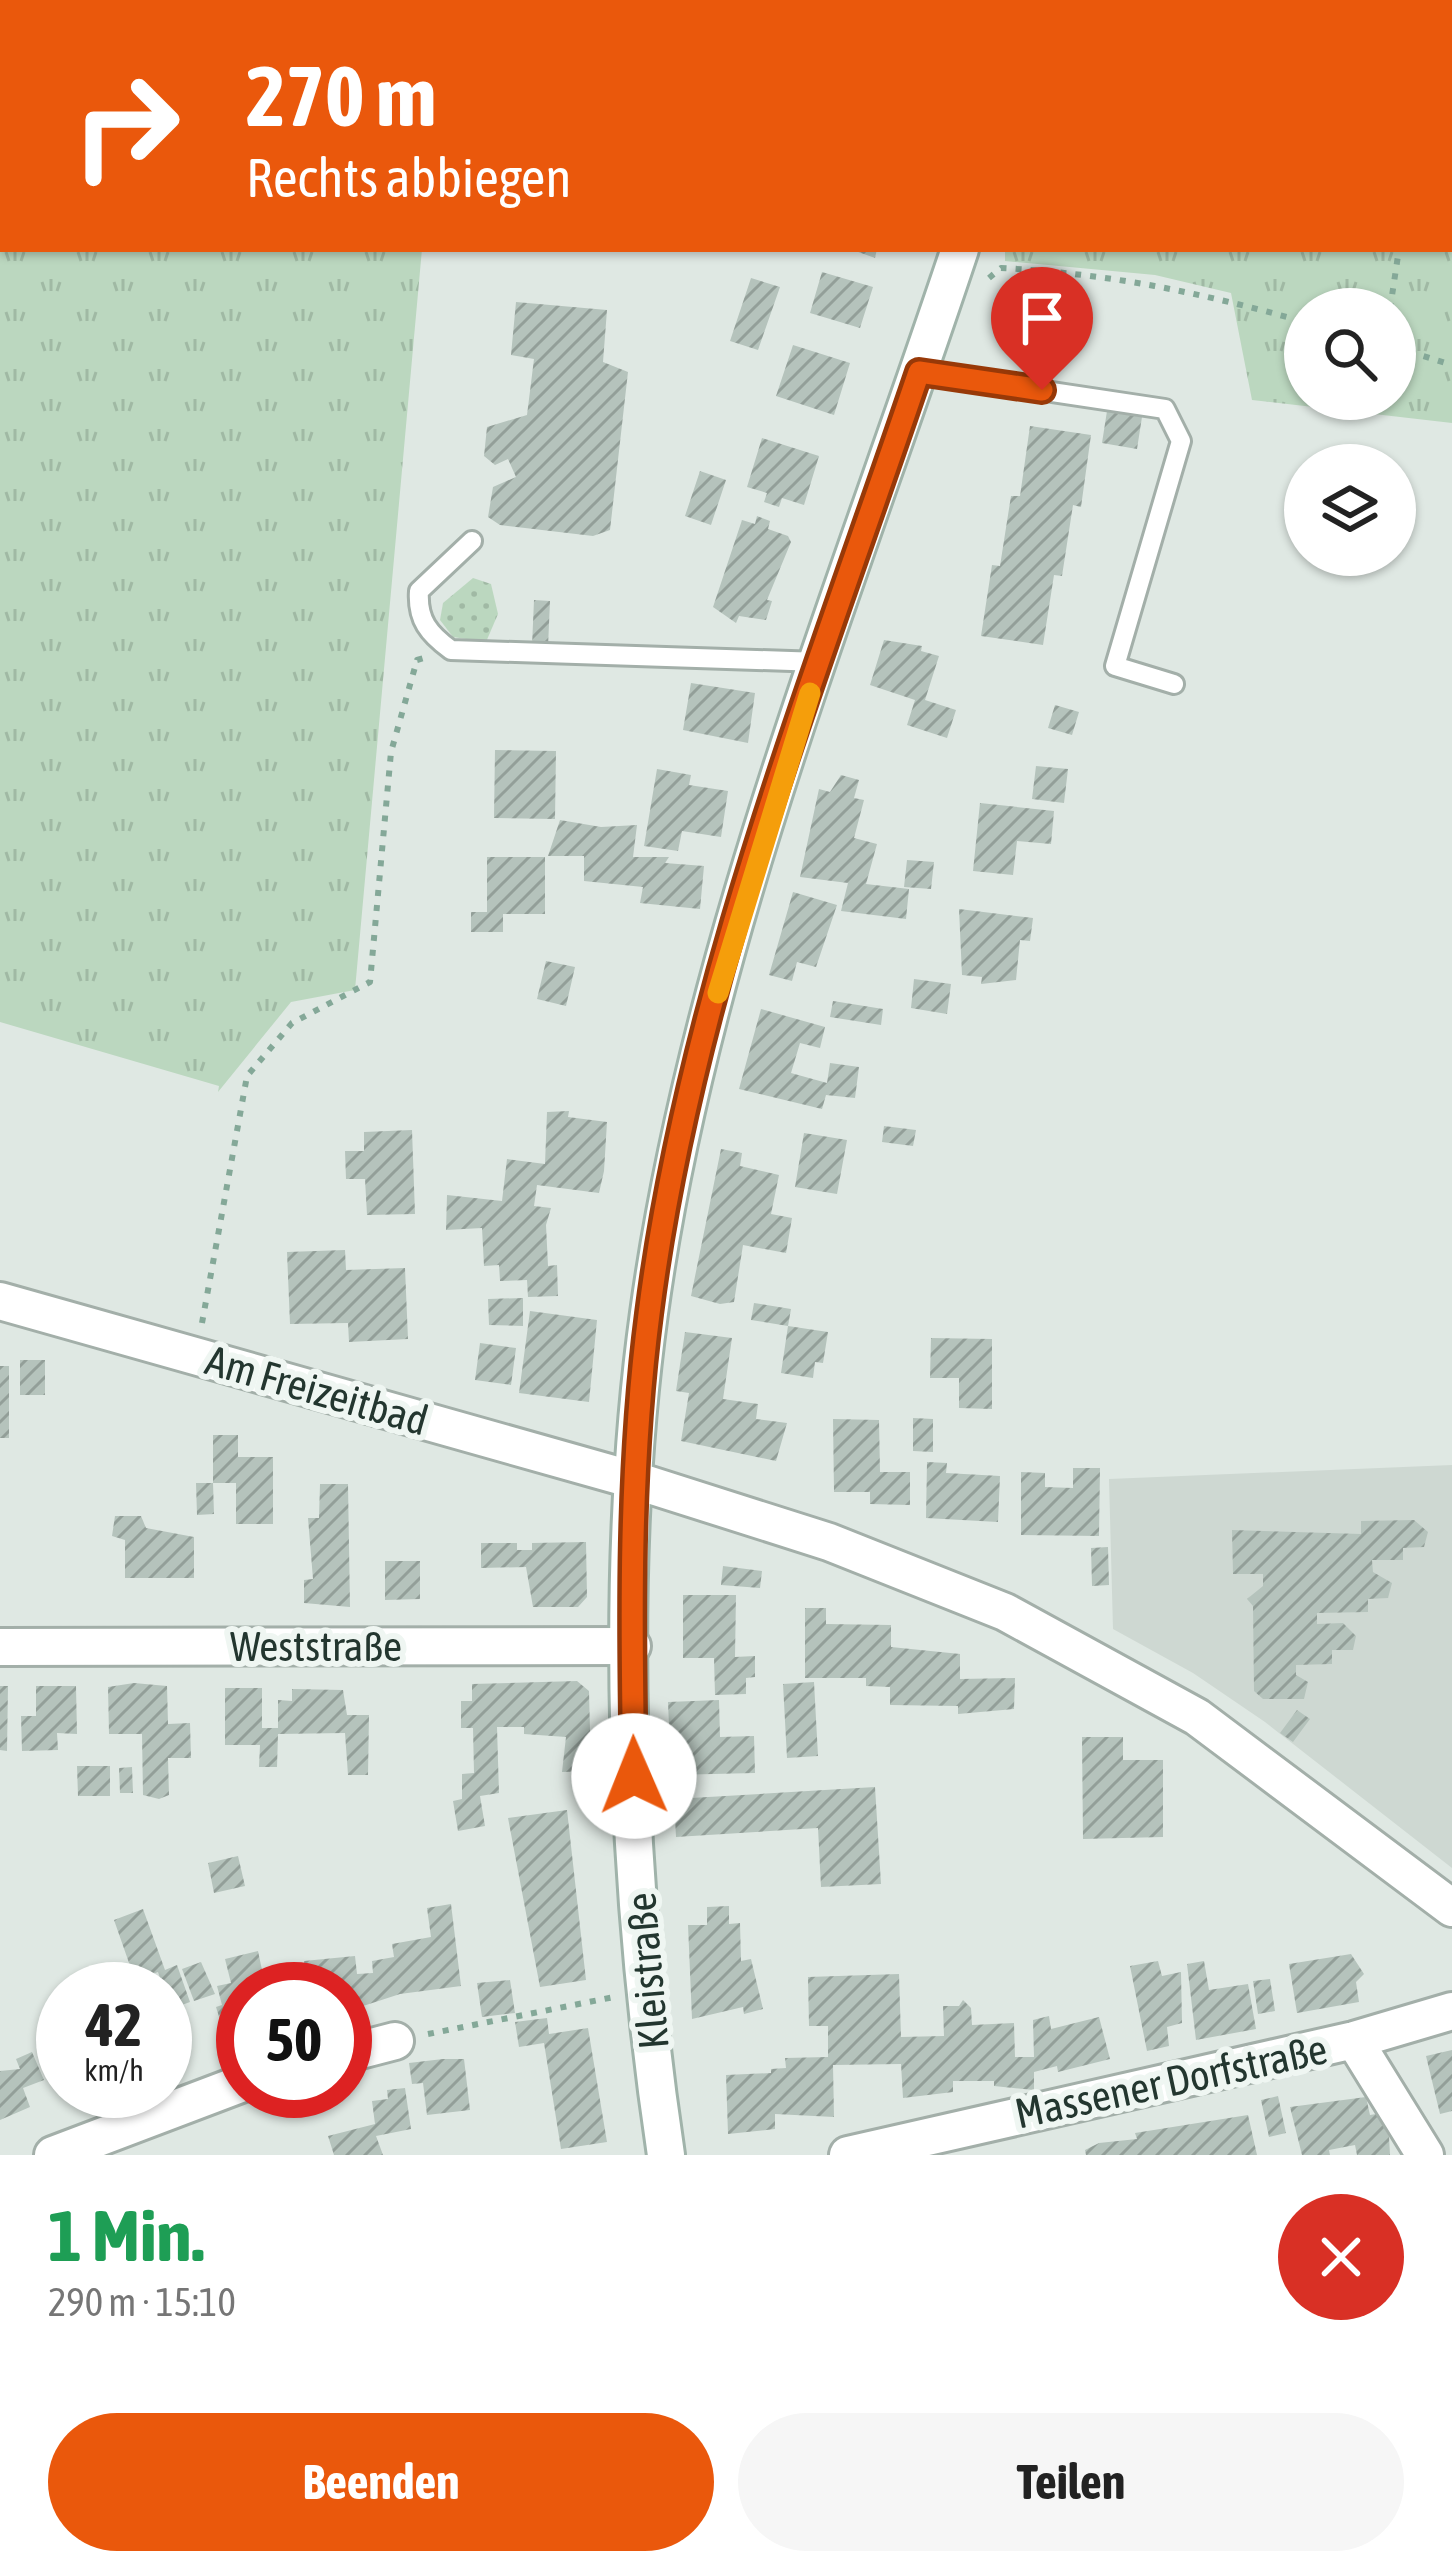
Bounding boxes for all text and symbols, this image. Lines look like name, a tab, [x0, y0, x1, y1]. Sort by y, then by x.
icon: right	[48, 48, 204, 204]
text: 270 m	[246, 48, 436, 144]
text: Rechts abbiegen	[246, 147, 572, 208]
pin	[991, 267, 1093, 390]
icon: arrive	[1009, 285, 1075, 351]
map controls	[1284, 288, 1416, 576]
button: search	[1284, 288, 1416, 420]
button: layers	[1284, 444, 1416, 576]
street label: Am Freizeitbad	[200, 1335, 434, 1445]
street label: Weststraße	[230, 1622, 402, 1670]
position arrow	[571, 1713, 697, 1839]
street label: Kleistraße	[616, 1891, 678, 2051]
speed limit sign: 50	[216, 1962, 372, 2118]
text: 42	[86, 1990, 142, 2059]
street label: Massener Dorfstraße	[1011, 2025, 1331, 2137]
text: km/h	[84, 2053, 144, 2087]
text: 1 Min.	[48, 2194, 204, 2276]
button: close	[1278, 2194, 1404, 2320]
text: 290 m · 15:10	[48, 2280, 236, 2324]
button: Beenden	[48, 2413, 714, 2551]
button: Teilen	[738, 2413, 1404, 2551]

